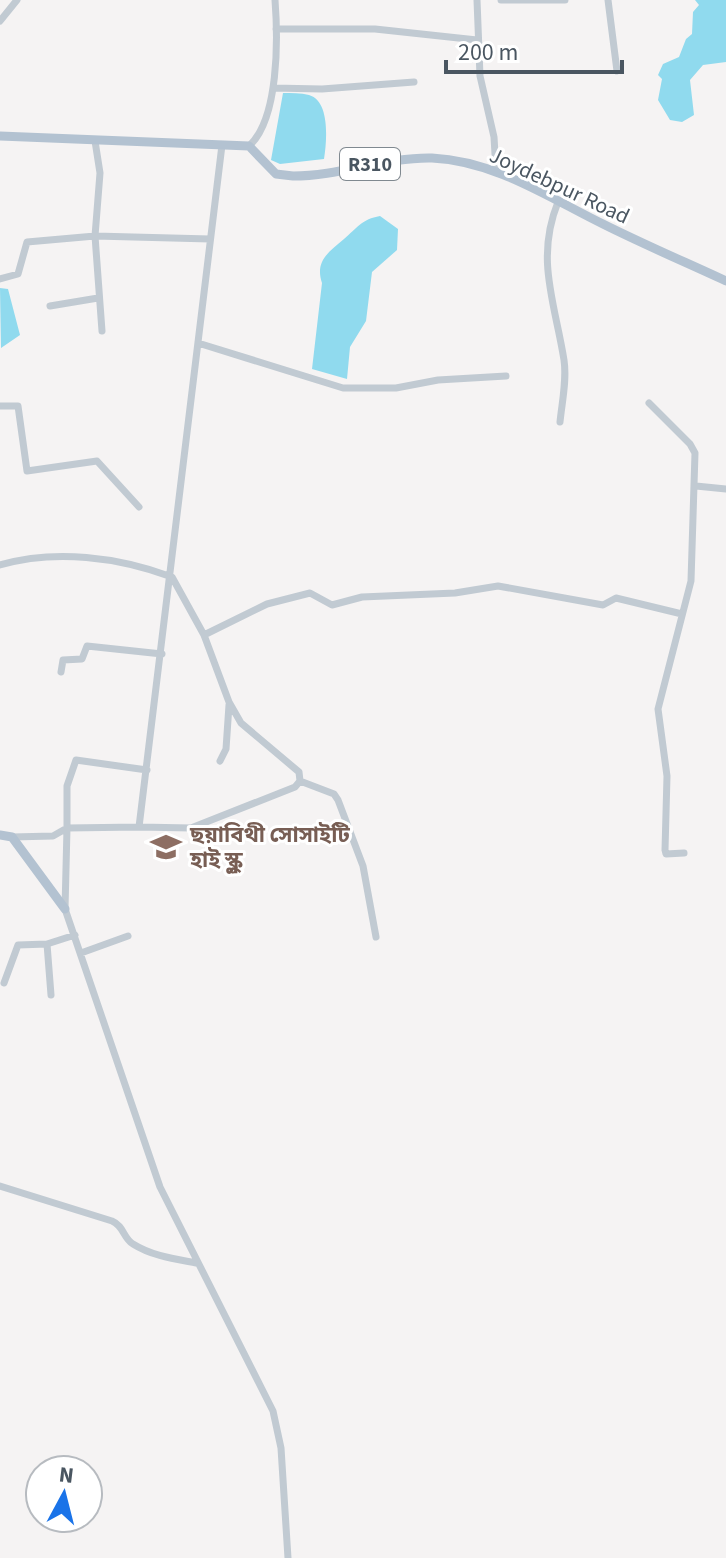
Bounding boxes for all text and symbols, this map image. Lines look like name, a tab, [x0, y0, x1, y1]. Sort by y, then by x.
scale bar	[446, 24, 622, 74]
text: 200 m	[458, 35, 518, 70]
street label: Joydebpur Road	[484, 139, 635, 232]
road number: R310	[340, 148, 400, 180]
place label: ছয়াবিথী সোসাইটি হাই স্কুল	[189, 819, 350, 876]
school or university icon: ছয়াবিথী সোসাইটি হাই স্কুল	[149, 830, 183, 864]
north arrow	[24, 1454, 104, 1534]
text: N	[57, 1458, 76, 1492]

